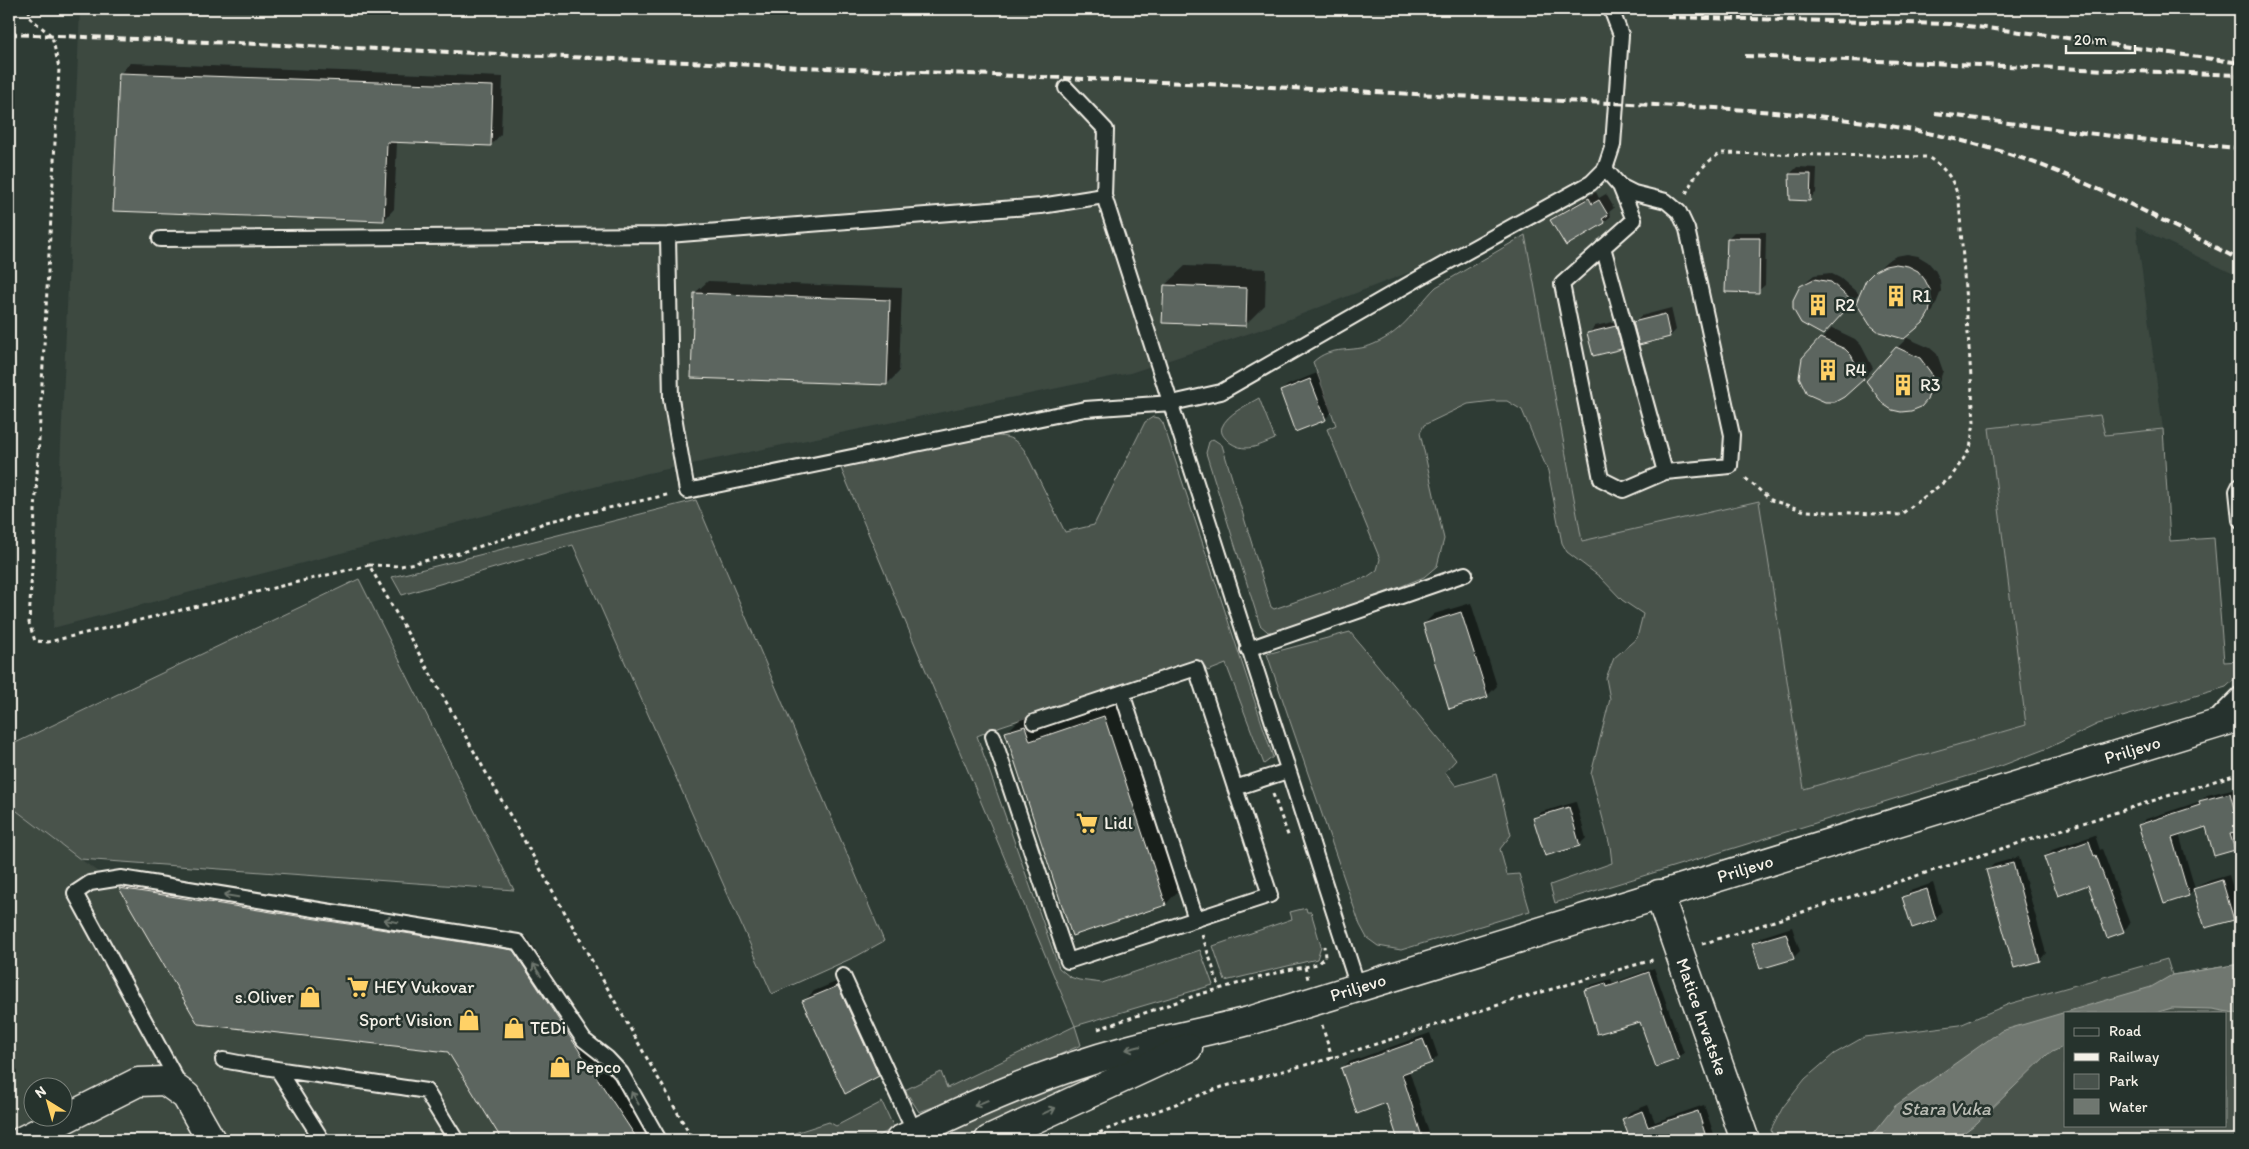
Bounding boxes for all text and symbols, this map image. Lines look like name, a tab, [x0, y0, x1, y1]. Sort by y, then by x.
scale bar	[2066, 22, 2135, 54]
text: 20 m	[2074, 31, 2108, 49]
building icon: R1	[1883, 283, 1909, 309]
place label: R1	[1912, 285, 1931, 307]
building icon: R2	[1805, 292, 1831, 318]
place label: R2	[1835, 294, 1856, 316]
building icon: R4	[1815, 357, 1841, 383]
place label: R4	[1845, 359, 1867, 381]
building icon: R3	[1890, 372, 1916, 398]
place label: R3	[1920, 374, 1941, 396]
street label: Priljevo	[2102, 731, 2163, 769]
supermarket icon: Lidl	[1074, 810, 1100, 836]
place label: Lidl	[1104, 812, 1133, 834]
street label: Priljevo	[1714, 850, 1776, 888]
one-way arrow	[223, 890, 239, 900]
one-way arrow	[384, 916, 400, 926]
street label: Matice hrvatske	[1671, 955, 1733, 1078]
one-way arrow	[532, 963, 542, 977]
street label: Priljevo	[1327, 969, 1389, 1007]
supermarket icon: HEY Vukovar	[345, 974, 371, 1000]
place label: HEY Vukovar	[374, 976, 475, 998]
shop icon: s.Oliver	[297, 984, 323, 1010]
place label: s.Oliver	[235, 986, 295, 1008]
shop icon: Sport Vision	[456, 1007, 482, 1033]
place label: Sport Vision	[359, 1009, 452, 1031]
legend	[2064, 1012, 2226, 1126]
shop icon: TEDi	[501, 1015, 527, 1041]
place label: TEDi	[530, 1017, 566, 1039]
text: Road	[2109, 1022, 2142, 1040]
one-way arrow	[1126, 1044, 1142, 1053]
text: Railway	[2109, 1048, 2159, 1066]
shop icon: Pepco	[547, 1054, 573, 1080]
place label: Pepco	[576, 1056, 621, 1078]
text: Park	[2109, 1072, 2139, 1090]
north arrow	[22, 1076, 72, 1126]
text: N	[32, 1082, 49, 1102]
one-way arrow	[629, 1091, 639, 1105]
water label: Stara Vuka	[1901, 1097, 1991, 1120]
text: Water	[2109, 1098, 2148, 1116]
one-way arrow	[974, 1099, 989, 1109]
one-way arrow	[1041, 1106, 1056, 1116]

